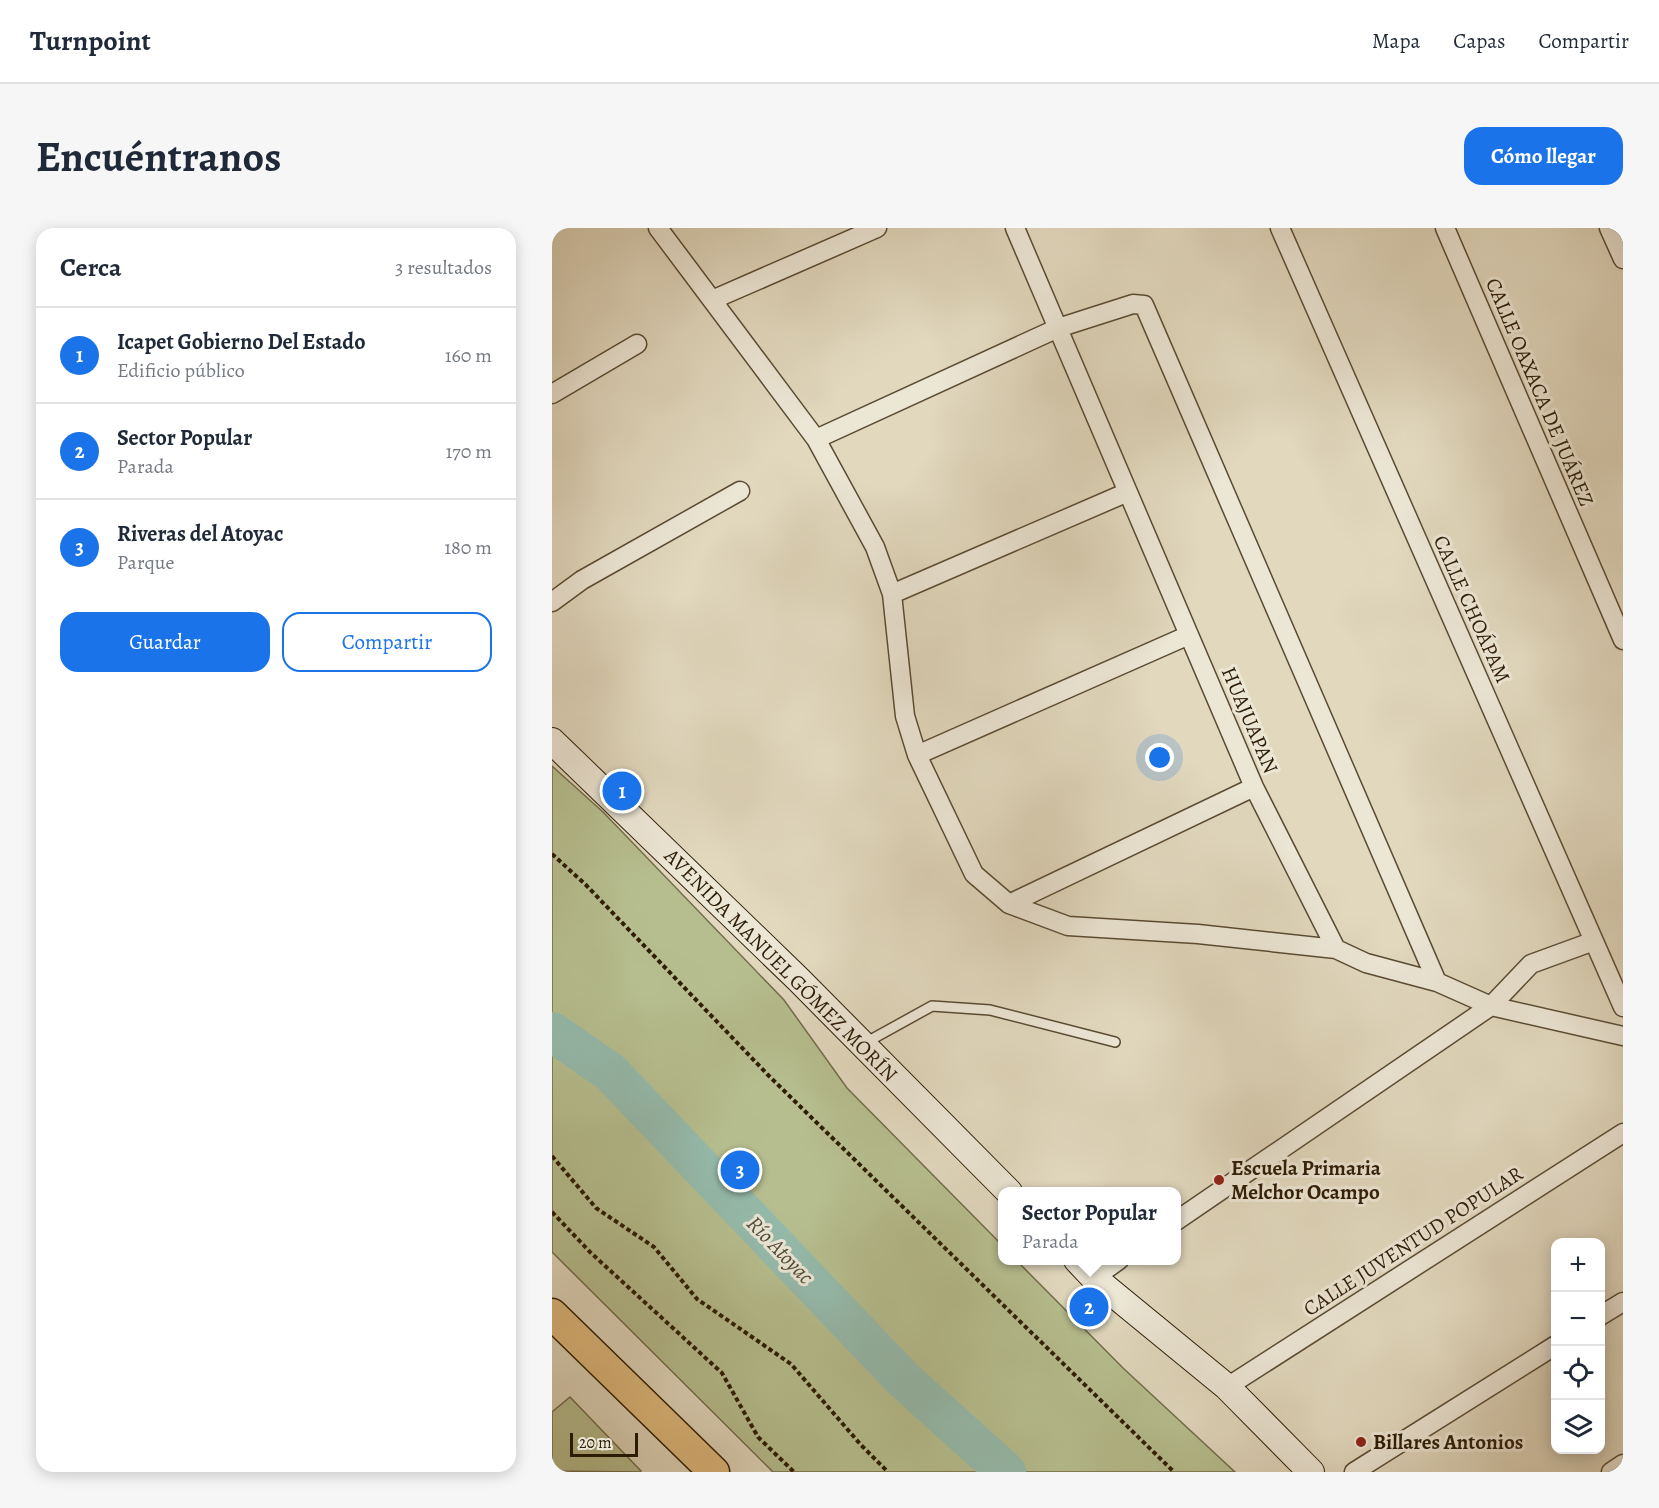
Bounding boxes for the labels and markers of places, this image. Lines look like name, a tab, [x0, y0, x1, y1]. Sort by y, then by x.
pin: 1	[602, 768, 642, 814]
pin: 3	[720, 1148, 759, 1192]
place label: Escuela Primaria Melchor Ocampo	[1231, 1154, 1382, 1206]
marker: Escuela Primaria Melchor Ocampo	[1212, 1173, 1226, 1187]
pin: 2	[1070, 1284, 1108, 1330]
place label: Billares Antonios	[1373, 1428, 1523, 1456]
marker: Billares Antonios	[1354, 1435, 1368, 1449]

